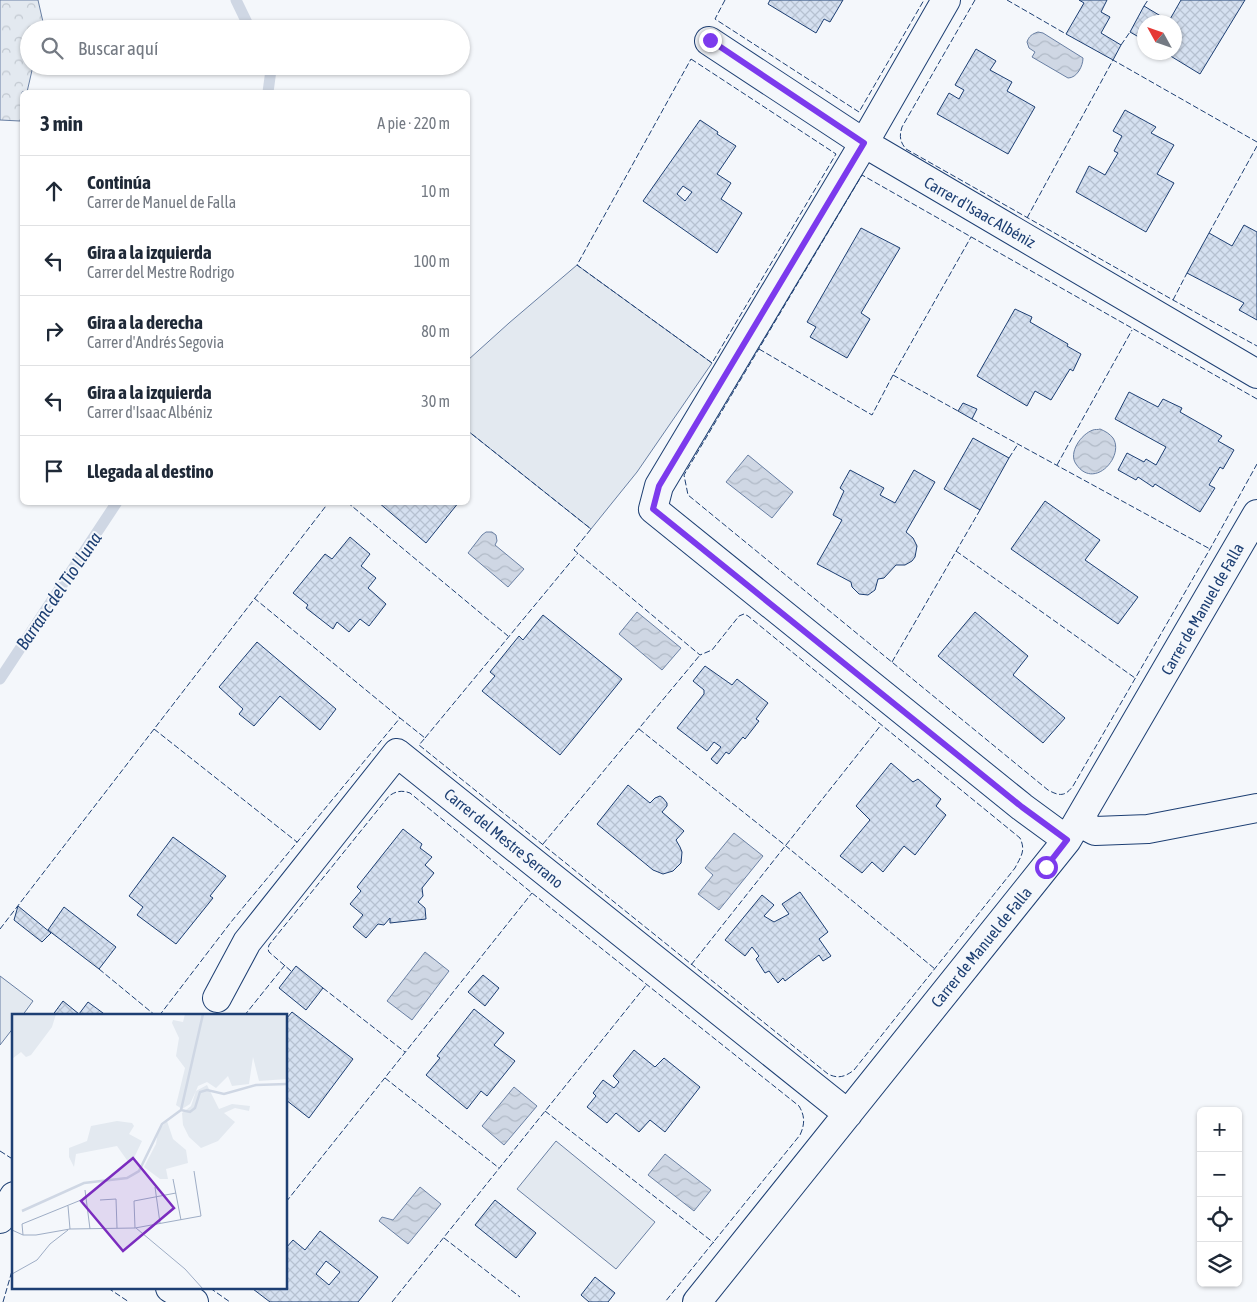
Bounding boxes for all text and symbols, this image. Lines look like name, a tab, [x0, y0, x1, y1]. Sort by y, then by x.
north arrow	[1137, 15, 1182, 60]
search box	[20, 20, 470, 75]
route end	[699, 29, 722, 52]
icon: search	[38, 34, 66, 62]
text: Buscar aquí	[78, 37, 158, 59]
text: 3 min	[40, 111, 83, 135]
text: A pie · 220 m	[377, 114, 450, 132]
text: Continúa	[87, 171, 151, 193]
street label: Carrer d'Isaac Albéniz	[921, 173, 1039, 251]
icon: ahead	[40, 177, 68, 205]
text: 10 m	[421, 182, 450, 200]
text: Carrer de Manuel de Falla	[87, 193, 236, 211]
text: Gira a la izquierda	[87, 241, 212, 263]
icon: left	[40, 247, 68, 275]
text: 100 m	[414, 252, 450, 270]
text: Carrer del Mestre Rodrigo	[87, 263, 235, 281]
text: Gira a la derecha	[87, 311, 203, 333]
icon: right	[40, 317, 68, 345]
text: 80 m	[421, 322, 450, 340]
text: Carrer d'Andrés Segovia	[87, 333, 224, 351]
text: Gira a la izquierda	[87, 381, 212, 403]
icon: left	[40, 387, 68, 415]
text: 30 m	[421, 392, 450, 410]
text: Carrer d'Isaac Albéniz	[87, 403, 212, 421]
icon: arrive	[40, 457, 68, 485]
text: Llegada al destino	[87, 460, 214, 482]
water label: Barranc del Tio Lluna	[11, 527, 106, 654]
street label: Carrer de Manuel de Falla	[1157, 540, 1247, 678]
street label: Carrer del Mestre Serrano	[441, 785, 567, 891]
route start	[1035, 856, 1058, 879]
street label: Carrer de Manuel de Falla	[927, 883, 1035, 1011]
inset map	[12, 1014, 288, 1290]
map controls	[1197, 1107, 1242, 1287]
button: +	[1197, 1107, 1242, 1152]
button: −	[1197, 1152, 1242, 1197]
button: locate	[1197, 1197, 1242, 1242]
button: layers	[1197, 1242, 1242, 1287]

